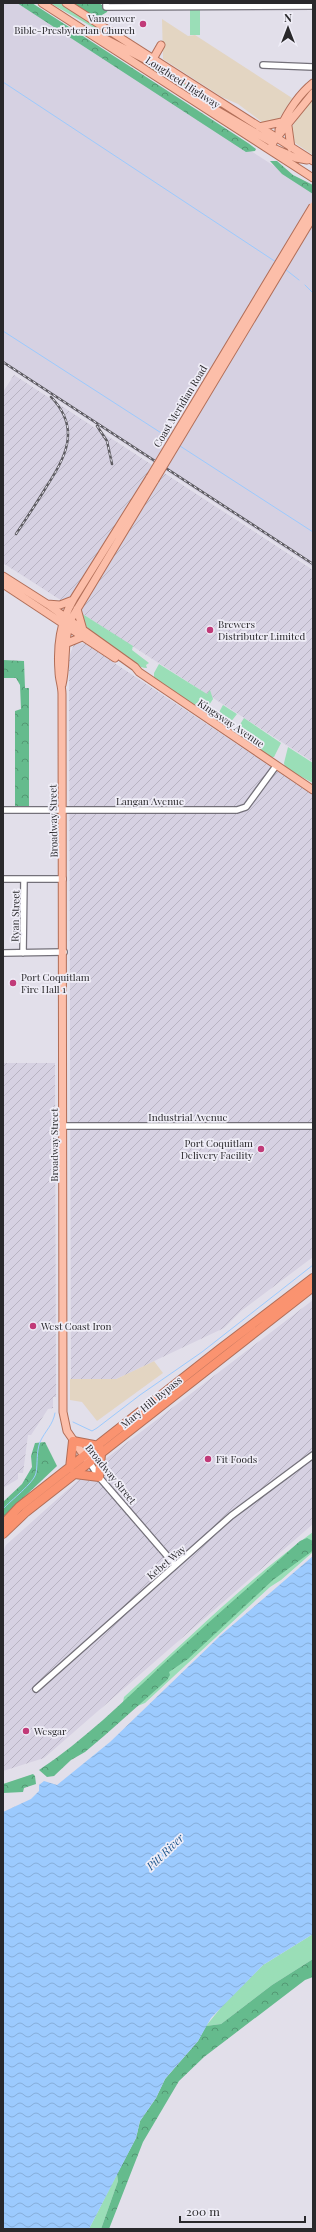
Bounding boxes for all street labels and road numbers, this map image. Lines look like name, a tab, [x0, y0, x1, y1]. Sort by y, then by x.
street label: Lougheed Highway	[143, 53, 223, 111]
street label: Coast Meridian Road	[150, 362, 210, 450]
street label: Kingsway Avenue	[195, 696, 267, 750]
street label: Broadway Street	[45, 784, 61, 858]
street label: Langan Avenue	[116, 794, 184, 808]
street label: Ryan Street	[8, 890, 22, 942]
street label: Broadway Street	[47, 1108, 61, 1182]
street label: Industrial Avenue	[148, 1110, 228, 1124]
street label: Mary Hill Bypass	[117, 1373, 185, 1431]
street label: Broadway Street	[82, 1441, 140, 1507]
street label: Kebet Way	[144, 1542, 188, 1582]

